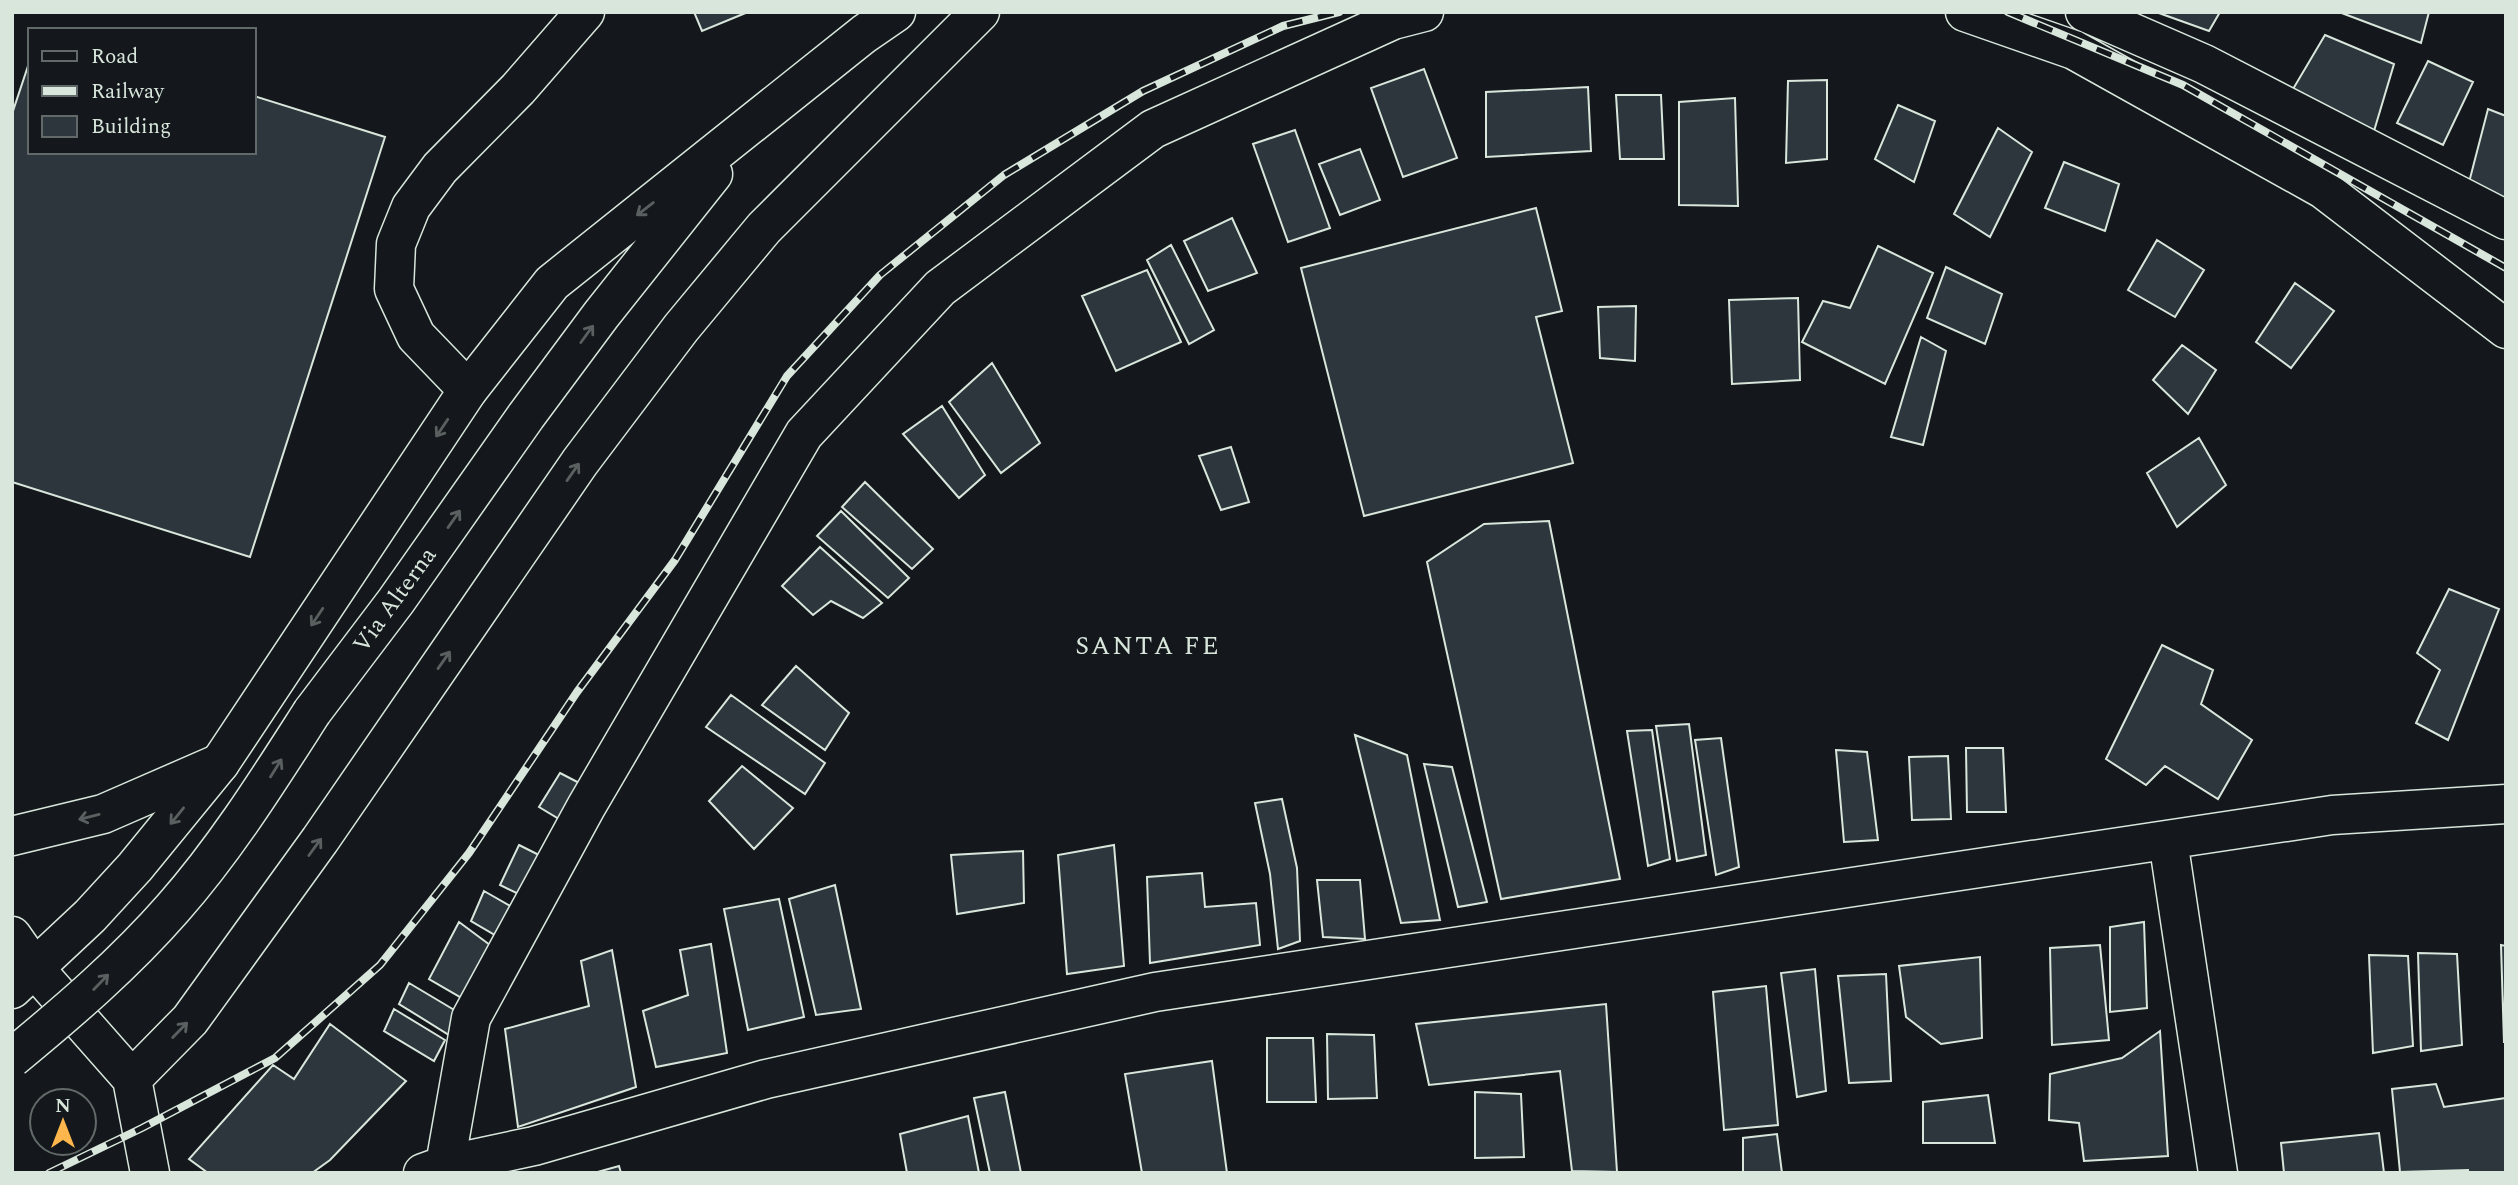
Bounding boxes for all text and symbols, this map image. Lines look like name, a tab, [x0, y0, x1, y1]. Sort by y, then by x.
legend	[28, 28, 256, 154]
text: Road	[91, 41, 138, 73]
text: Railway	[91, 76, 165, 108]
text: Building	[91, 111, 171, 143]
one-way arrow	[637, 201, 655, 216]
one-way arrow	[579, 325, 594, 344]
one-way arrow	[435, 418, 450, 437]
one-way arrow	[566, 463, 580, 482]
one-way arrow	[447, 510, 461, 529]
street label: Via Alterna	[344, 539, 446, 660]
one-way arrow	[310, 607, 324, 627]
district label: SANTA FE	[1075, 626, 1221, 666]
one-way arrow	[437, 650, 451, 670]
one-way arrow	[269, 759, 283, 779]
one-way arrow	[169, 807, 184, 825]
one-way arrow	[78, 811, 101, 824]
one-way arrow	[308, 838, 322, 857]
one-way arrow	[93, 974, 110, 991]
one-way arrow	[172, 1022, 189, 1039]
north arrow	[28, 1087, 98, 1157]
text: N	[55, 1092, 71, 1121]

